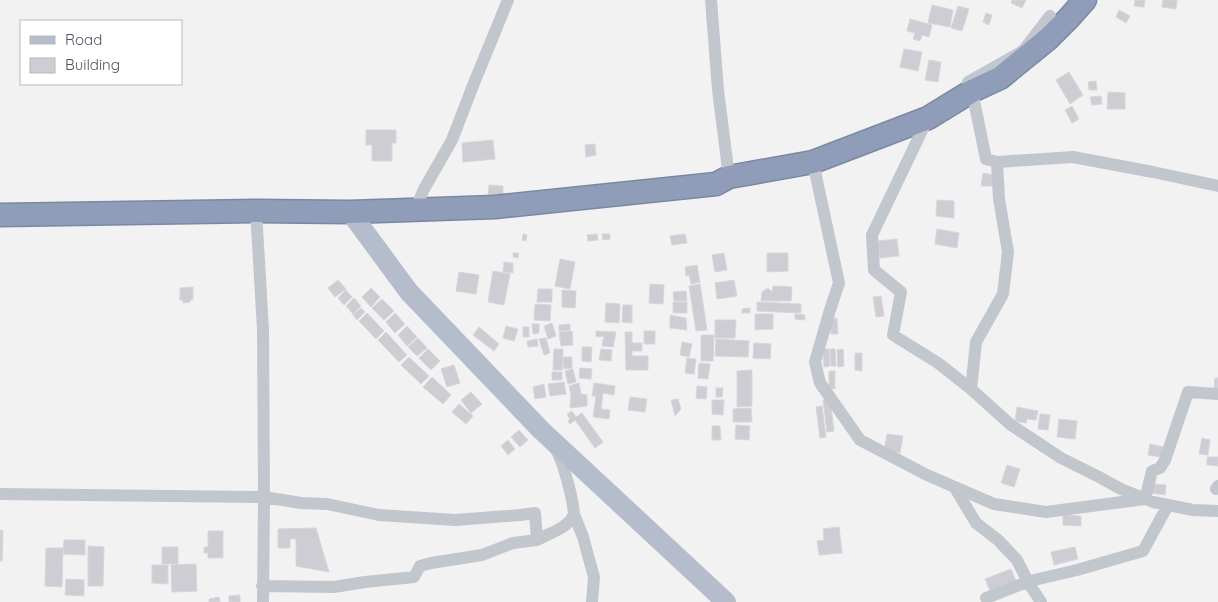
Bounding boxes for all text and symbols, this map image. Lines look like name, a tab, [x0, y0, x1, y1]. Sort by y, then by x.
legend	[20, 20, 182, 85]
text: Road	[65, 30, 102, 49]
text: Building	[65, 55, 120, 74]

